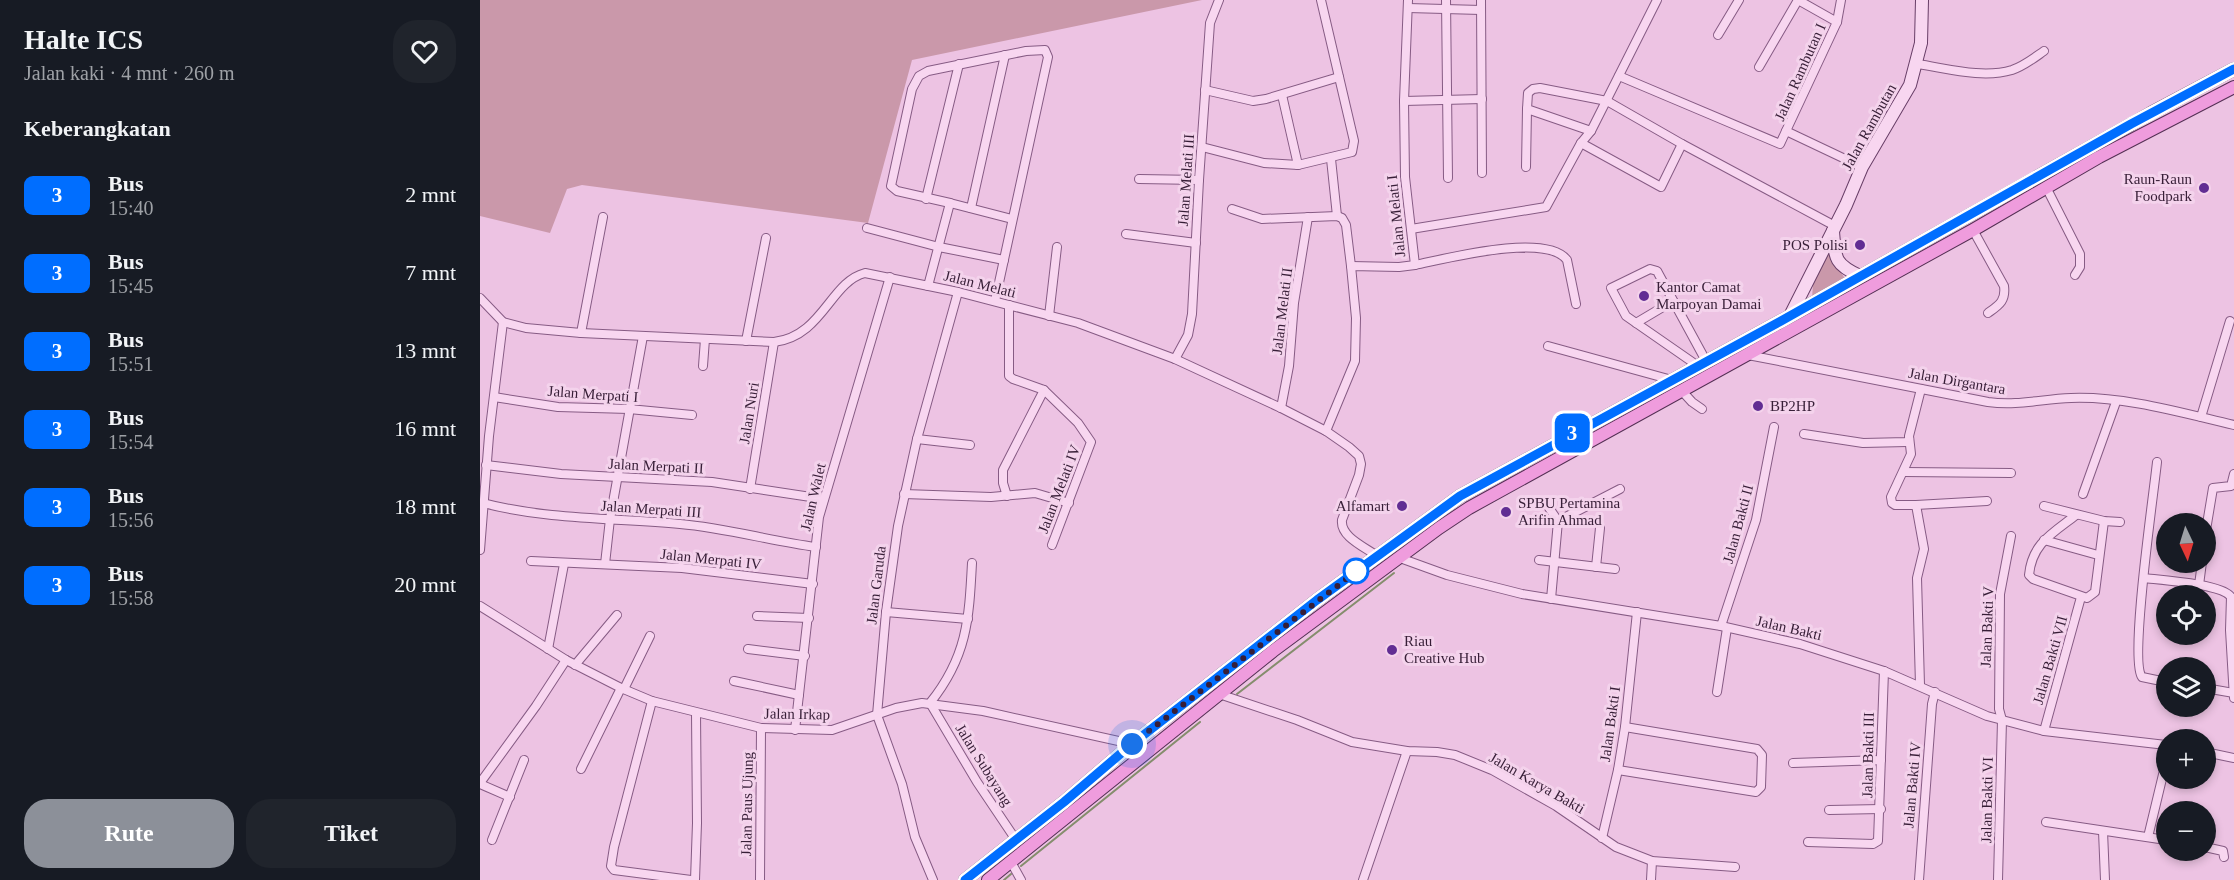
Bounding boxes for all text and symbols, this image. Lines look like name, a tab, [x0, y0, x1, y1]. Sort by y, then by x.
button: heart	[393, 20, 456, 83]
street label: Jalan Rambutan I	[1771, 21, 1829, 123]
text: Halte ICS	[24, 24, 143, 55]
text: Jalan kaki · 4 mnt · 260 m	[24, 62, 235, 84]
street label: Jalan Rambutan	[1839, 81, 1900, 173]
text: Keberangkatan	[24, 116, 171, 141]
street label: Jalan Melati III	[1175, 133, 1197, 227]
text: Bus	[108, 171, 143, 196]
place label: Raun-Raun Foodpark	[2124, 171, 2192, 204]
street label: Jalan Melati I	[1384, 174, 1408, 258]
marker: Raun-Raun Foodpark	[2197, 181, 2211, 195]
text: 2 mnt	[405, 182, 456, 207]
text: 3	[52, 183, 62, 207]
text: 15:40	[108, 197, 154, 219]
place label: POS Polisi	[1783, 237, 1848, 253]
marker: POS Polisi	[1853, 238, 1867, 252]
text: Bus	[108, 249, 143, 274]
text: 7 mnt	[405, 260, 456, 285]
text: 3	[52, 261, 62, 285]
street label: Jalan Melati	[942, 267, 1018, 301]
street label: Jalan Melati II	[1269, 267, 1295, 355]
text: 15:45	[108, 275, 154, 297]
place label: Kantor Camat Marpoyan Damai	[1656, 279, 1761, 312]
marker: Kantor Camat Marpoyan Damai	[1637, 289, 1651, 303]
text: Bus	[108, 327, 143, 352]
text: 13 mnt	[394, 338, 456, 363]
text: 3	[52, 339, 62, 363]
text: 15:51	[108, 353, 154, 375]
street label: Jalan Dirgantara	[1907, 365, 2007, 397]
street label: Jalan Nuri	[736, 381, 762, 445]
street label: Jalan Merpati I	[547, 383, 639, 405]
place label: BP2HP	[1770, 398, 1815, 414]
marker: BP2HP	[1751, 399, 1765, 413]
text: Bus	[108, 405, 143, 430]
line badge: 3	[1552, 414, 1592, 452]
text: 16 mnt	[394, 416, 456, 441]
text: 3	[52, 417, 62, 441]
text: 3	[1567, 421, 1577, 445]
text: 15:54	[108, 431, 154, 453]
street label: Jalan Melati IV	[1035, 442, 1083, 535]
street label: Jalan Merpati II	[608, 456, 704, 476]
street label: Jalan Walet	[797, 461, 829, 532]
text: Bus	[108, 483, 143, 508]
street label: Jalan Bakti II	[1720, 483, 1756, 565]
text: 18 mnt	[394, 494, 456, 519]
text: 3	[52, 495, 62, 519]
place label: SPBU Pertamina Arifin Ahmad	[1518, 495, 1620, 528]
street label: Jalan Merpati III	[600, 498, 702, 520]
place label: Alfamart	[1336, 498, 1391, 514]
marker: Alfamart	[1395, 499, 1409, 513]
marker: SPBU Pertamina Arifin Ahmad	[1499, 505, 1513, 519]
text: 15:56	[108, 509, 154, 531]
north arrow	[2156, 513, 2216, 573]
map controls	[2156, 513, 2216, 861]
street label: Jalan Garuda	[863, 545, 889, 625]
street label: Jalan Merpati IV	[660, 546, 763, 572]
unlabelled marker	[1343, 558, 1369, 584]
text: Bus	[108, 561, 143, 586]
text: 20 mnt	[394, 572, 456, 597]
text: 3	[52, 573, 62, 597]
button: locate	[2156, 585, 2216, 645]
street label: Jalan Bakti V	[1978, 586, 1996, 668]
text: 15:58	[108, 587, 154, 609]
street label: Jalan Bakti	[1755, 613, 1823, 643]
street label: Jalan Bakti VII	[2030, 614, 2070, 706]
place label: Riau Creative Hub	[1404, 633, 1484, 666]
marker: Riau Creative Hub	[1385, 643, 1399, 657]
button: layers	[2156, 657, 2216, 717]
street label: Jalan Bakti I	[1597, 685, 1623, 763]
street label: Jalan Irkap	[764, 705, 830, 723]
street label: Jalan Bakti III	[1859, 712, 1877, 798]
street label: Jalan Subayang	[952, 721, 1016, 809]
your location	[1117, 729, 1147, 759]
button: +	[2156, 729, 2216, 789]
street label: Jalan Bakti IV	[1900, 741, 1924, 829]
street label: Jalan Karya Bakti	[1486, 749, 1588, 817]
street label: Jalan Paus Ujung	[738, 751, 756, 856]
street label: Jalan Bakti VI	[1978, 757, 1996, 843]
button: Rute	[24, 799, 234, 868]
button: Tiket	[246, 799, 456, 868]
button: −	[2156, 801, 2216, 861]

